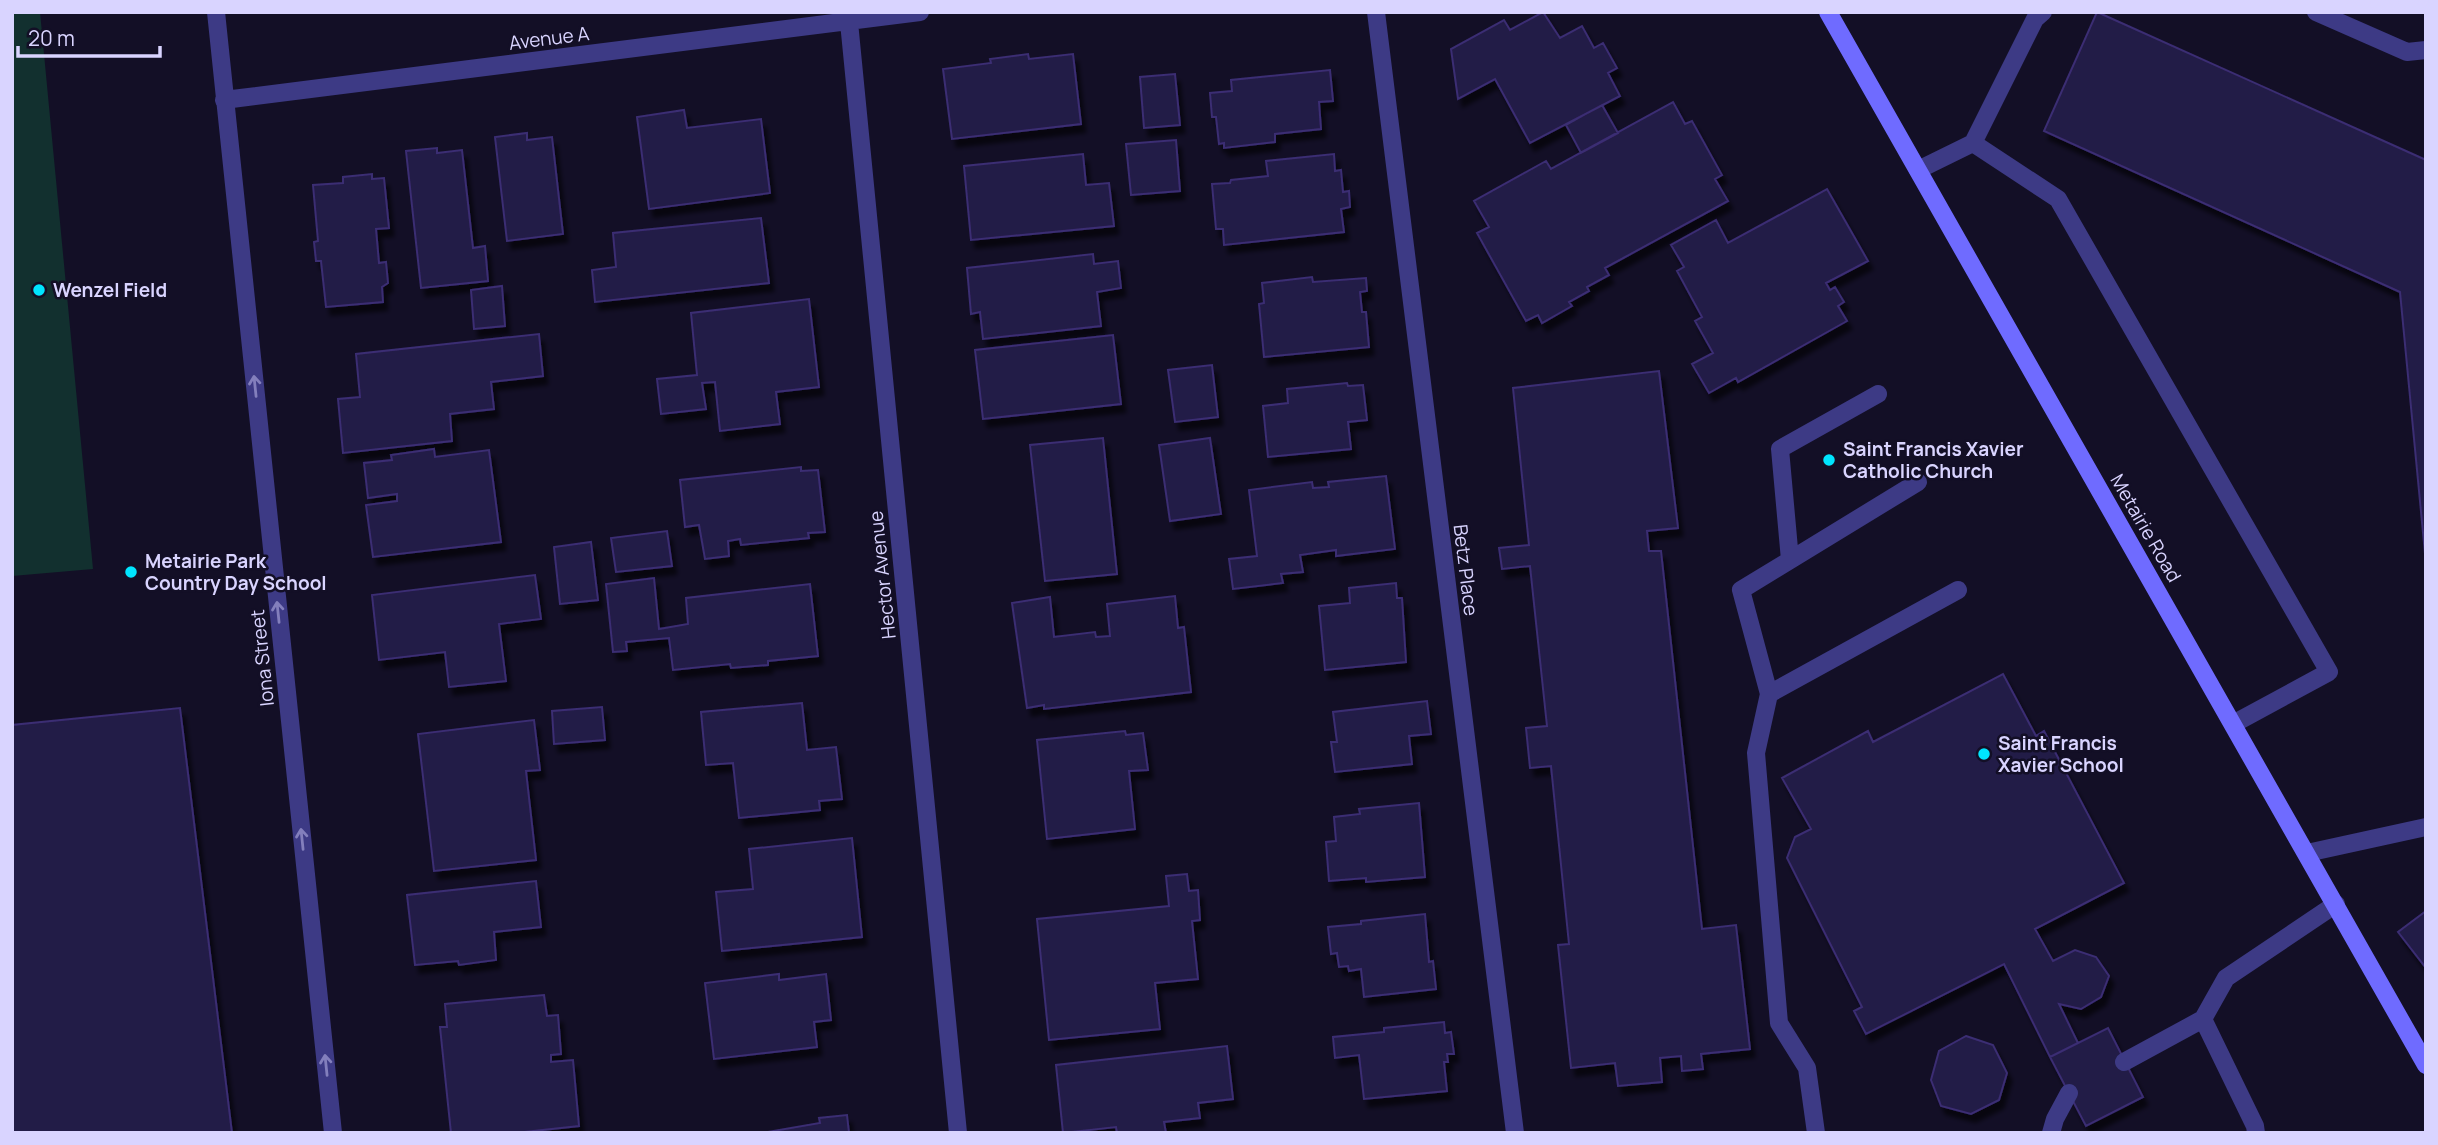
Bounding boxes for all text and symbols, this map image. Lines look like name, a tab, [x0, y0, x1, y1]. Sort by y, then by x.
scale bar	[18, 14, 159, 58]
street label: Avenue A	[507, 20, 591, 56]
text: 20 m	[28, 24, 75, 52]
place label: Wenzel Field	[53, 277, 167, 303]
marker: Wenzel Field	[31, 282, 47, 298]
one-way arrow	[248, 375, 261, 398]
place label: Saint Francis Xavier Catholic Church	[1843, 436, 2024, 484]
marker: Saint Francis Xavier Catholic Church	[1821, 452, 1837, 468]
street label: Metairie Road	[2105, 469, 2187, 587]
street label: Hector Avenue	[862, 510, 902, 640]
street label: Betz Place	[1447, 523, 1485, 617]
place label: Metairie Park Country Day School	[145, 548, 327, 596]
marker: Metairie Park Country Day School	[123, 564, 139, 580]
one-way arrow	[272, 602, 285, 624]
street label: Iona Street	[244, 608, 280, 708]
place label: Saint Francis Xavier School	[1998, 730, 2124, 778]
marker: Saint Francis Xavier School	[1976, 746, 1992, 762]
one-way arrow	[295, 828, 308, 850]
one-way arrow	[319, 1054, 332, 1077]

